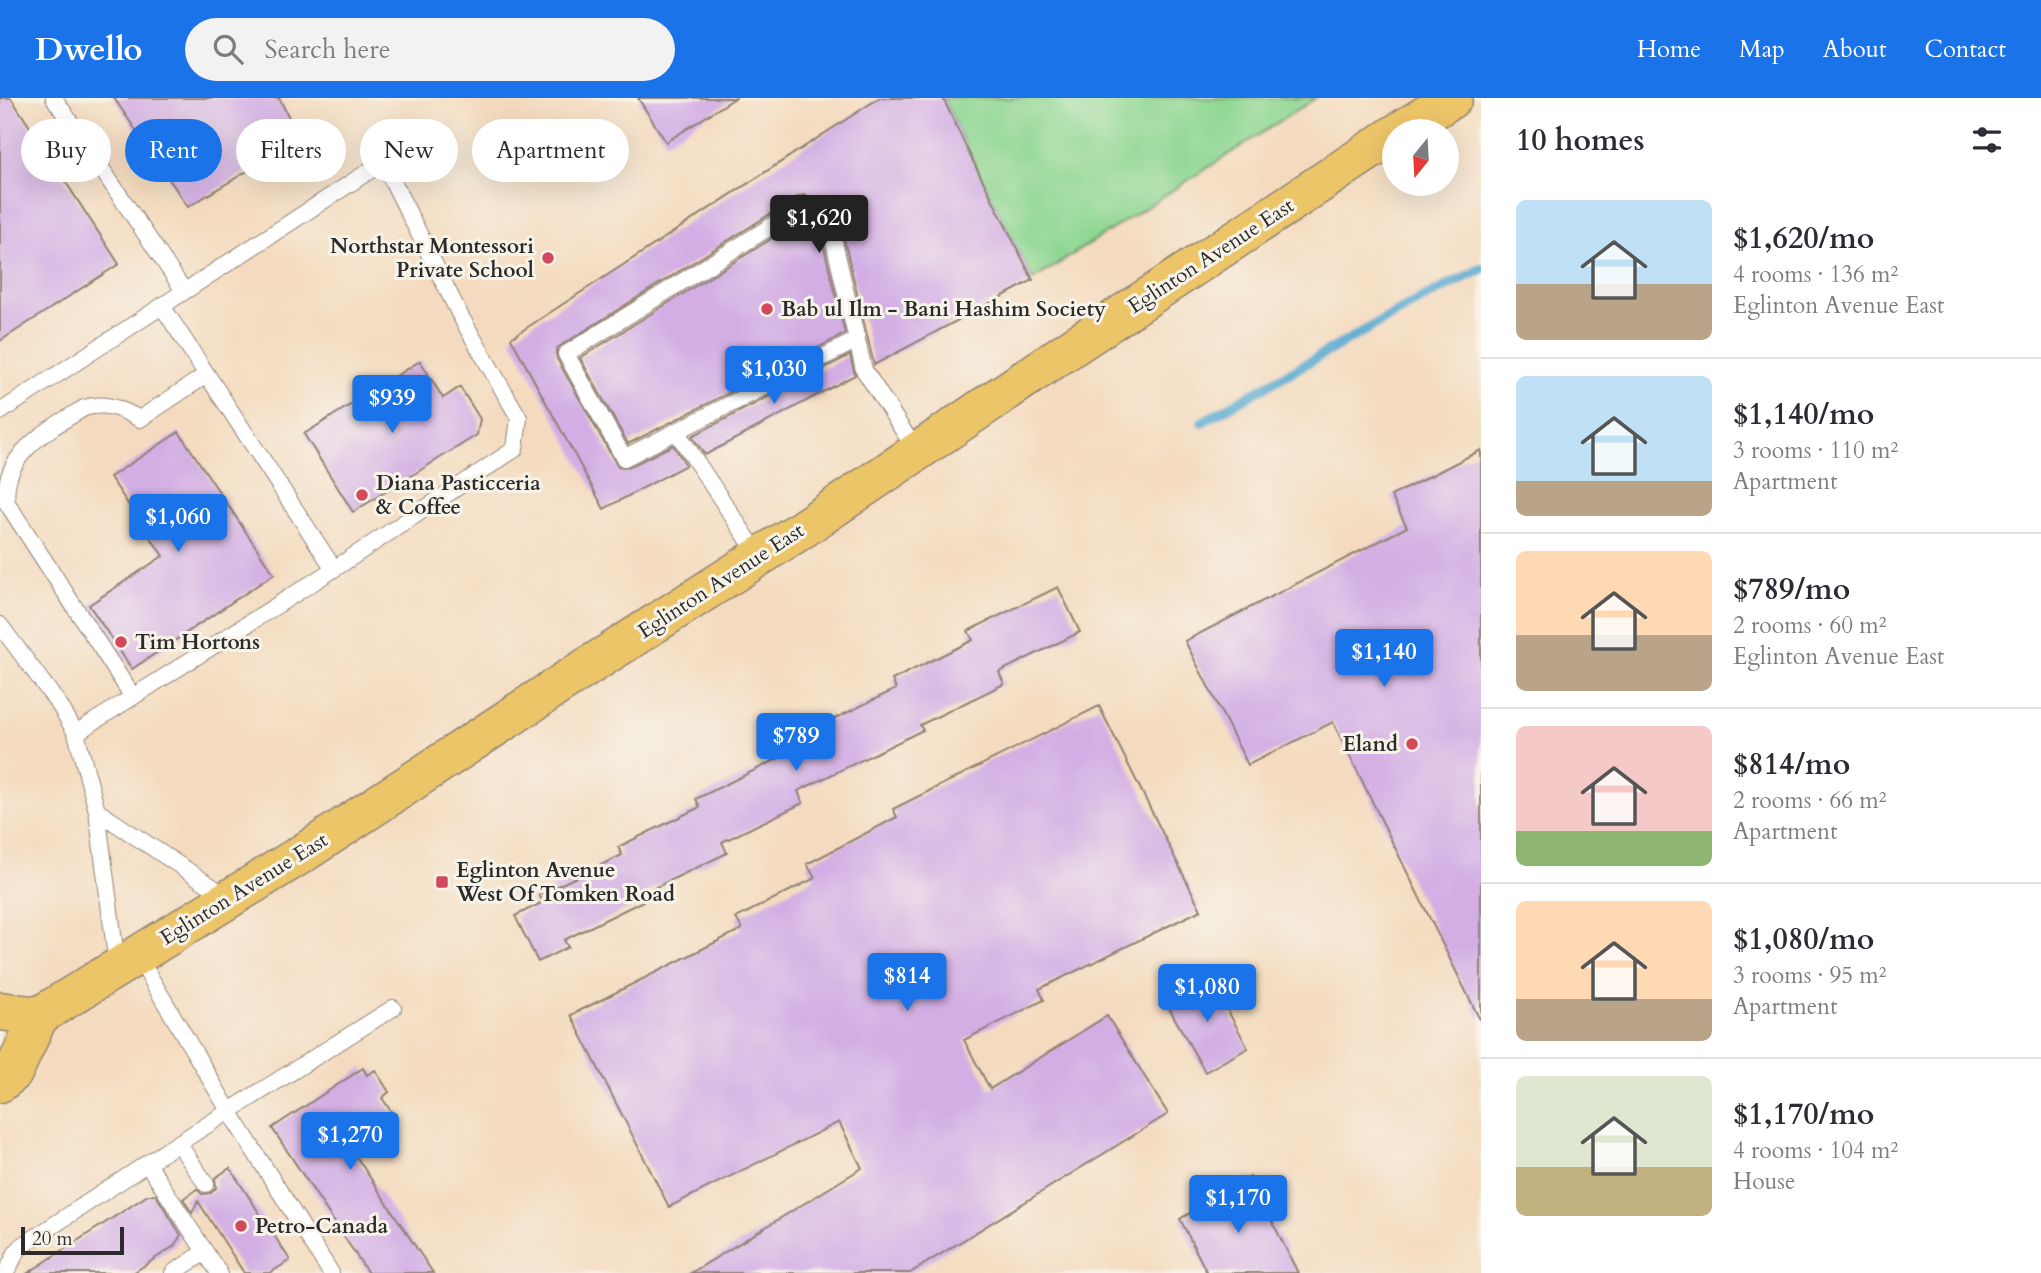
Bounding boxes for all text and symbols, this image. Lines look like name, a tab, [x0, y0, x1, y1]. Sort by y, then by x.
search box	[185, 18, 675, 81]
text: Dwello	[35, 27, 143, 72]
icon: search	[209, 30, 247, 68]
text: Search here	[265, 32, 391, 67]
text: Home	[1637, 33, 1701, 66]
text: Map	[1739, 33, 1785, 66]
text: About	[1823, 33, 1887, 66]
text: Contact	[1925, 33, 2006, 66]
chip: Buy	[21, 119, 111, 182]
chip: Rent	[125, 119, 222, 182]
chip: Filters	[236, 119, 346, 182]
chip: New	[360, 119, 458, 182]
chip: Apartment	[472, 119, 629, 182]
north arrow	[1382, 119, 1460, 196]
map controls	[1382, 119, 1459, 196]
text: 10 homes	[1516, 120, 1645, 161]
icon: filters	[1968, 121, 2006, 159]
street label: Eglinton Avenue East	[1122, 191, 1300, 321]
pin: $1,620	[762, 195, 876, 255]
text: $1,620	[786, 202, 852, 233]
text: $1,620/mo	[1733, 218, 1874, 259]
icon: home	[1572, 228, 1656, 312]
place label: Northstar Montessori Private School	[330, 232, 534, 285]
marker: Northstar Montessori Private School	[540, 250, 556, 266]
text: 4 rooms · 136 m²	[1733, 259, 1898, 290]
text: Eglinton Avenue East	[1733, 290, 1944, 321]
place label: Bab ul Ilm - Bani Hashim Society	[781, 295, 1106, 324]
marker: Bab ul Ilm - Bani Hashim Society	[759, 301, 775, 317]
pin: $1,030	[717, 346, 831, 406]
text: $1,030	[741, 353, 807, 384]
pin: $939	[351, 376, 433, 435]
text: $939	[368, 382, 416, 413]
text: $1,140/mo	[1733, 394, 1874, 435]
icon: home	[1572, 404, 1656, 488]
text: 3 rooms · 110 m²	[1733, 435, 1898, 466]
text: Apartment	[1733, 466, 1837, 497]
place label: Diana Pasticceria & Coffee	[376, 469, 541, 522]
marker: Diana Pasticceria & Coffee	[354, 487, 370, 503]
pin: $1,060	[121, 494, 235, 554]
text: $1,060	[145, 501, 211, 532]
street label: Eglinton Avenue East	[632, 516, 810, 646]
text: $789/mo	[1733, 569, 1850, 610]
icon: home	[1572, 579, 1656, 663]
text: 2 rooms · 60 m²	[1733, 610, 1886, 641]
place label: Tim Hortons	[135, 628, 260, 657]
pin: $1,140	[1327, 630, 1441, 689]
marker: Tim Hortons	[113, 634, 129, 650]
text: $1,140	[1351, 636, 1417, 667]
text: Eglinton Avenue East	[1733, 641, 1944, 672]
pin: $789	[755, 714, 837, 773]
text: $789	[772, 720, 820, 751]
place label: Eland	[1343, 730, 1398, 759]
marker: Eland	[1404, 736, 1420, 752]
text: $814/mo	[1733, 744, 1850, 785]
icon: home	[1572, 754, 1656, 838]
text: 2 rooms · 66 m²	[1733, 785, 1886, 816]
text: Apartment	[1733, 816, 1837, 847]
street label: Eglinton Avenue East	[155, 825, 334, 952]
place label: Eglinton Avenue West Of Tomken Road	[455, 856, 675, 909]
marker: Eglinton Avenue West Of Tomken Road	[434, 874, 450, 890]
text: $1,080/mo	[1733, 919, 1874, 960]
icon: home	[1572, 929, 1656, 1013]
pin: $814	[866, 954, 948, 1013]
text: $814	[883, 960, 931, 991]
text: 3 rooms · 95 m²	[1733, 960, 1886, 991]
pin: $1,080	[1150, 964, 1264, 1024]
text: $1,080	[1174, 971, 1240, 1002]
text: Apartment	[1733, 991, 1837, 1022]
text: $1,170/mo	[1733, 1094, 1874, 1135]
icon: home	[1572, 1104, 1656, 1188]
pin: $1,270	[293, 1112, 407, 1172]
text: $1,270	[317, 1119, 383, 1150]
text: 4 rooms · 104 m²	[1733, 1135, 1898, 1166]
text: House	[1733, 1166, 1795, 1197]
pin: $1,170	[1181, 1176, 1295, 1235]
text: $1,170	[1205, 1182, 1271, 1213]
place label: Petro-Canada	[255, 1212, 389, 1241]
marker: Petro-Canada	[233, 1218, 249, 1234]
scale bar	[21, 1224, 124, 1256]
text: 20 m	[32, 1226, 73, 1252]

